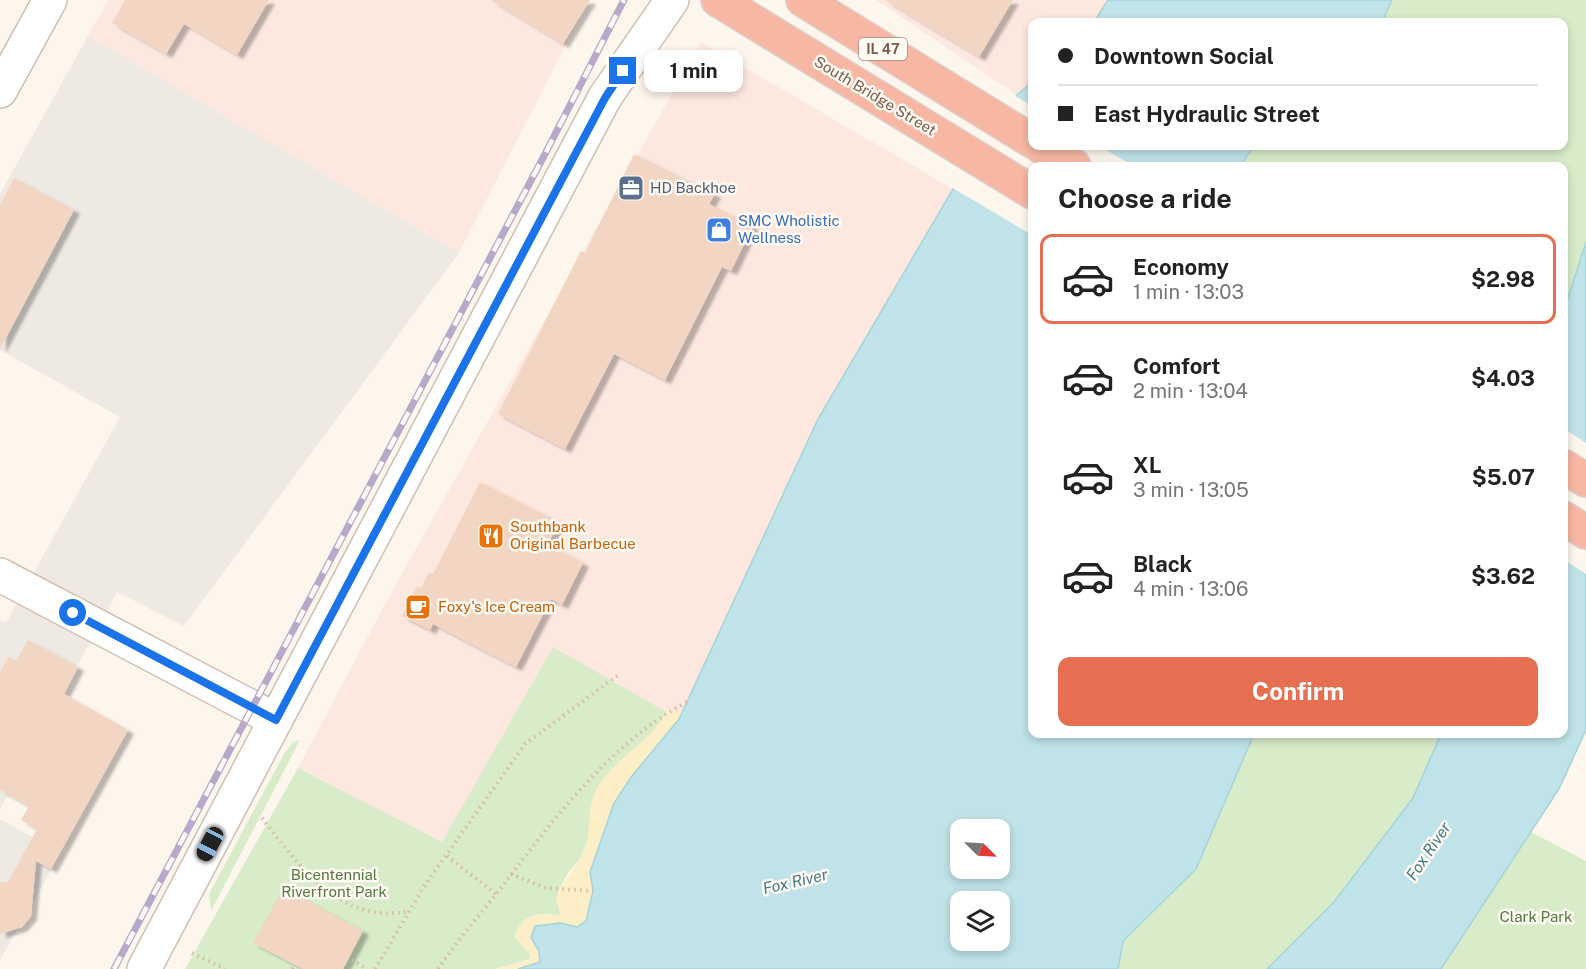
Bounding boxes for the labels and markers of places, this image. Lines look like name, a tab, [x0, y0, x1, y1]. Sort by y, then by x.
office icon: HD Backhoe	[616, 173, 646, 203]
place label: HD Backhoe	[650, 179, 736, 196]
place label: SMC Wholistic Wellness	[738, 212, 840, 246]
shop icon: SMC Wholistic Wellness	[704, 215, 734, 245]
place label: Southbank Original Barbecue	[510, 518, 636, 552]
restaurant icon: Southbank Original Barbecue	[476, 521, 506, 551]
cafe icon: Foxy's Ice Cream	[403, 592, 433, 622]
place label: Foxy's Ice Cream	[438, 598, 555, 615]

